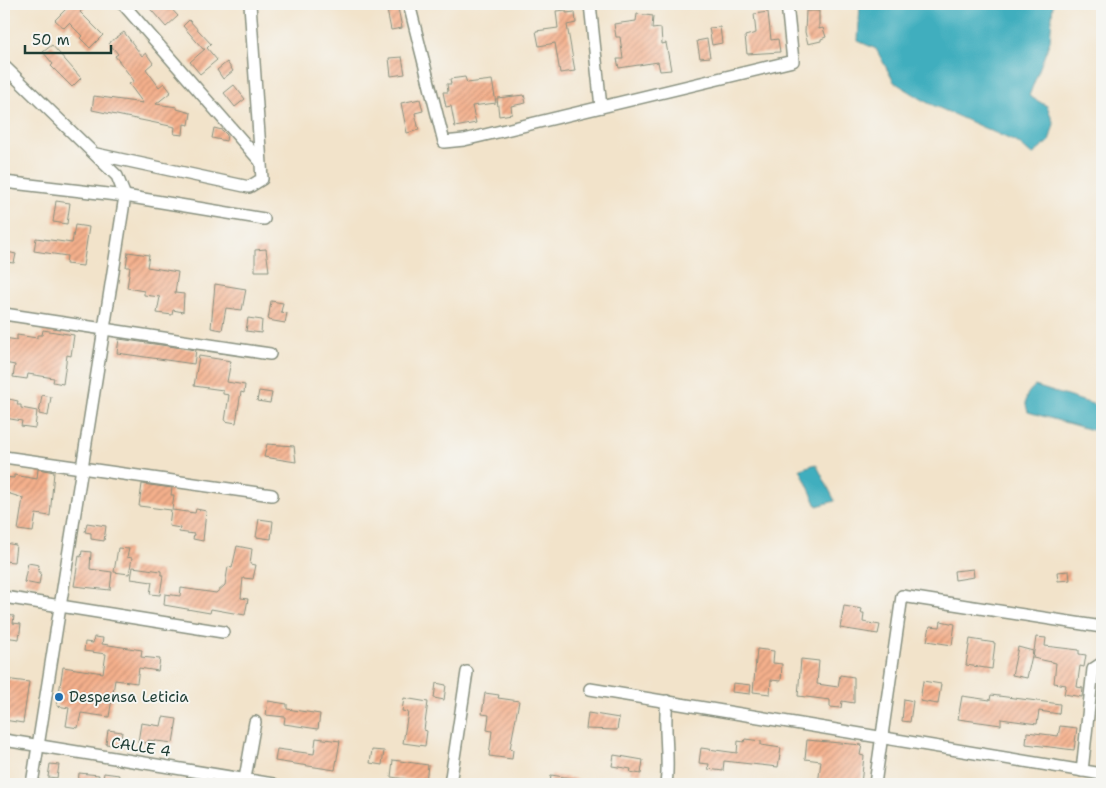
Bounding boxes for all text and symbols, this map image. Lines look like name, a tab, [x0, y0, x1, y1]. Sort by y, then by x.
scale bar	[25, 22, 111, 54]
text: 50 m	[32, 30, 70, 50]
place label: Despensa Leticia	[69, 687, 189, 707]
marker: Despensa Leticia	[53, 691, 65, 703]
street label: CALLE 4	[110, 732, 172, 762]

